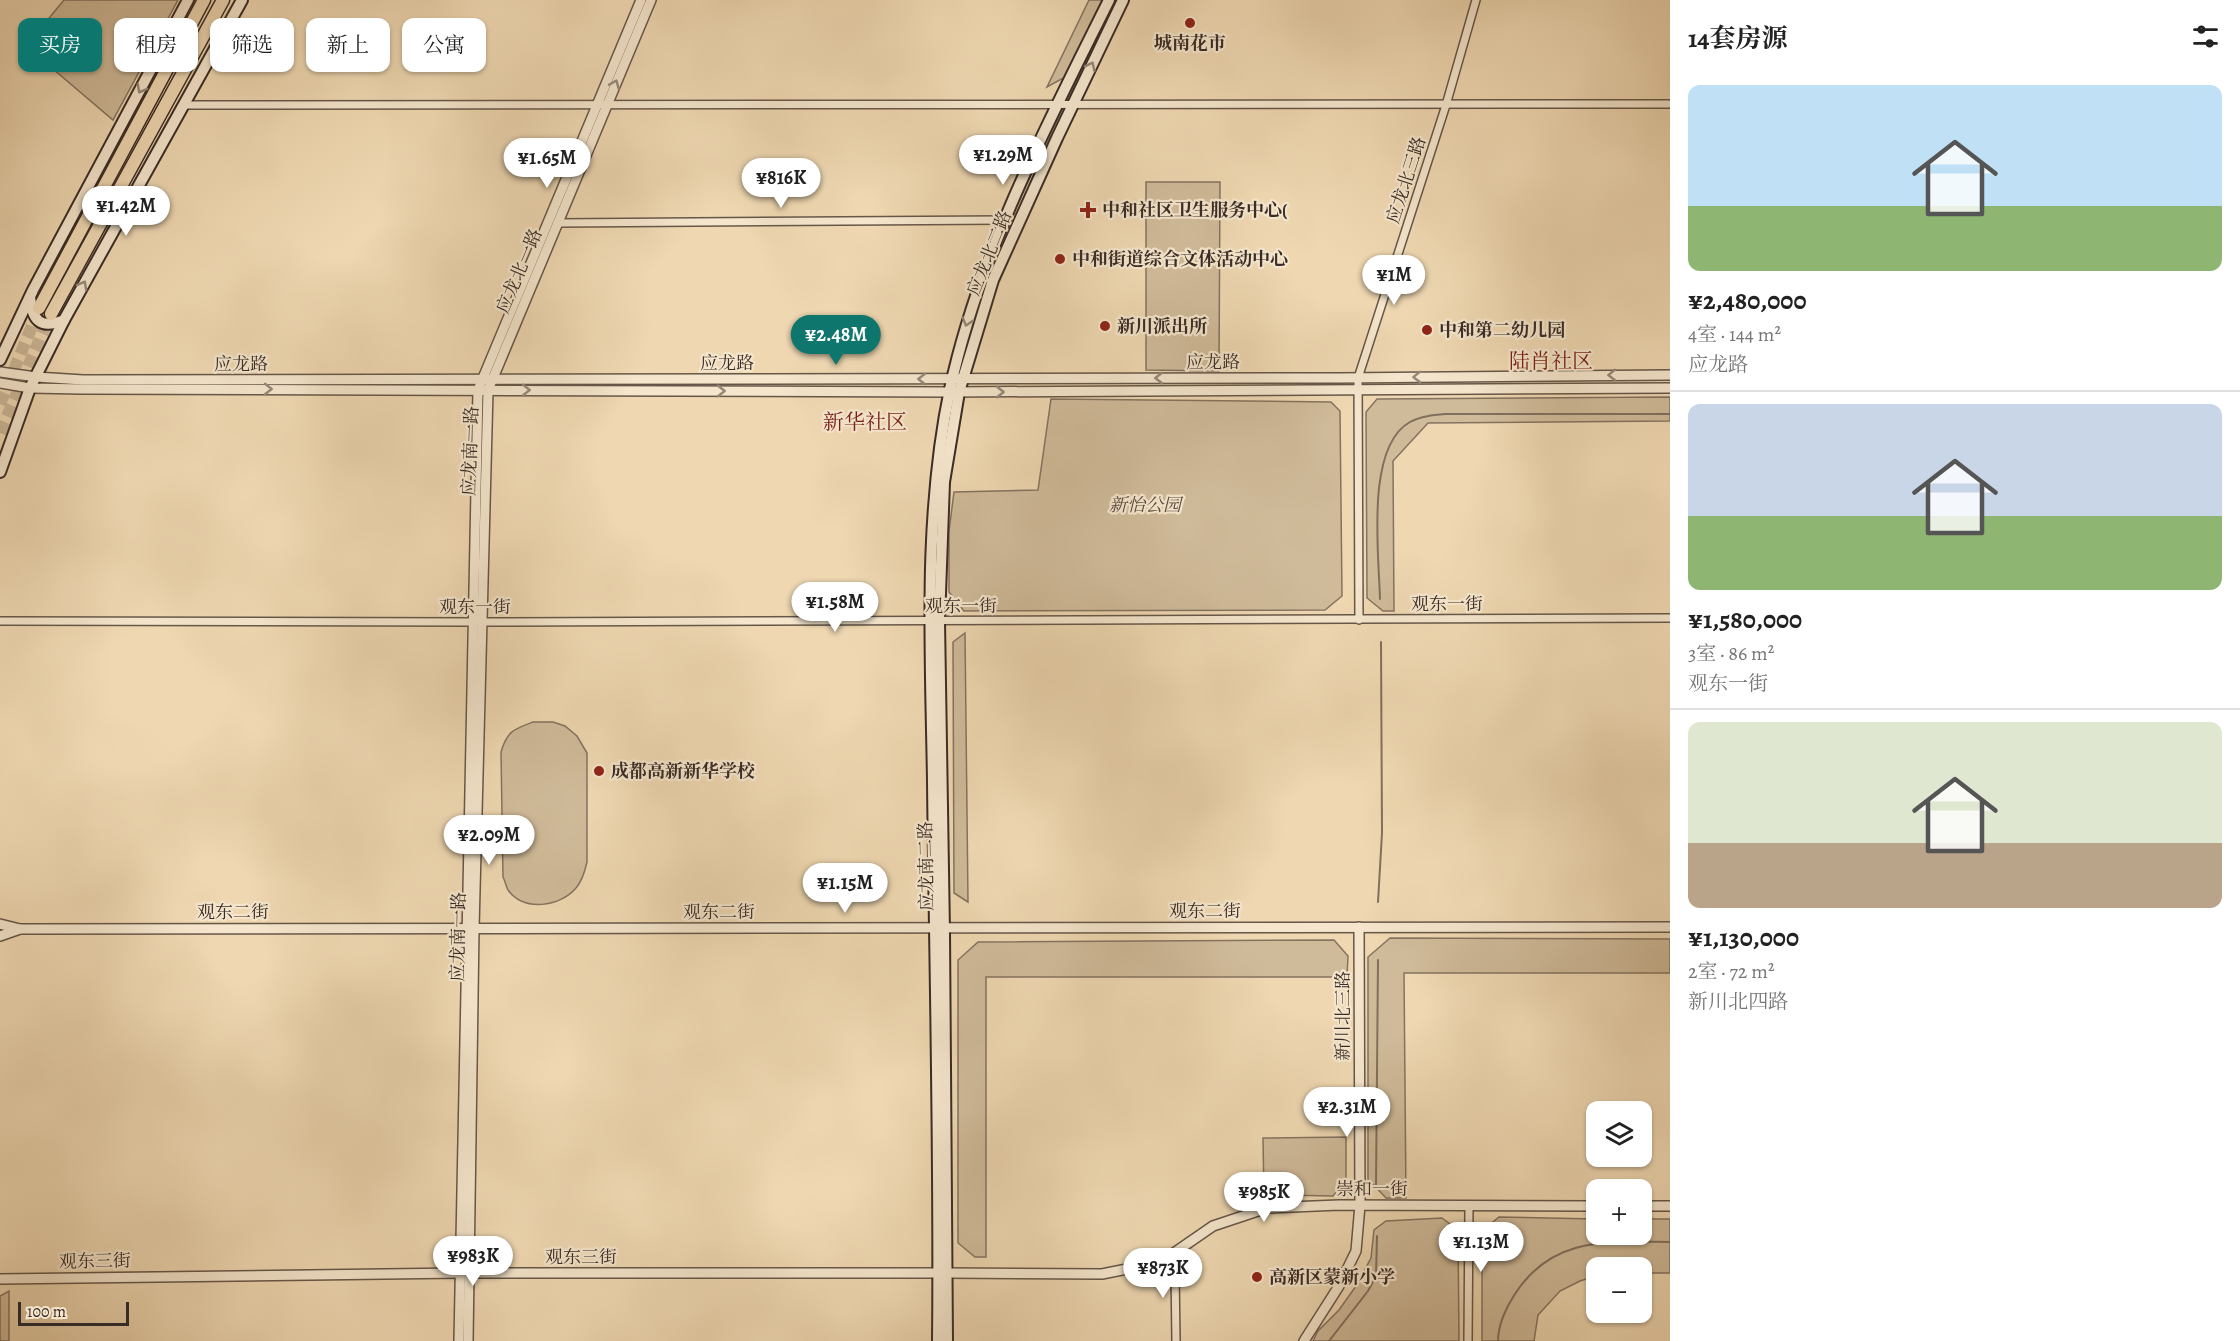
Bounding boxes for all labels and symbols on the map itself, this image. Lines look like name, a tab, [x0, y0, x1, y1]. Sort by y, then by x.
marker: 城南花市	[1183, 16, 1197, 30]
place label: 城南花市	[1154, 31, 1226, 55]
one-way arrow	[1084, 62, 1096, 73]
one-way arrow	[608, 79, 620, 90]
one-way arrow	[137, 82, 148, 93]
street label: 应龙北三路	[1381, 133, 1431, 227]
pin: ¥1.29M	[954, 135, 1052, 186]
pin: ¥1.65M	[498, 138, 596, 189]
pin: ¥816K	[739, 158, 823, 209]
pin: ¥1.42M	[77, 186, 175, 237]
place label: 中和社区卫生服务中心(	[1102, 198, 1288, 222]
marker: 中和社区卫生服务中心(	[1079, 201, 1097, 219]
street label: 应龙北二路	[961, 207, 1017, 299]
street label: 应龙北一路	[490, 225, 548, 317]
place label: 中和街道综合文体活动中心	[1072, 247, 1288, 271]
marker: 中和街道综合文体活动中心	[1053, 252, 1067, 266]
pin: ¥1M	[1365, 255, 1423, 306]
one-way arrow	[76, 281, 87, 291]
place label: 新川派出所	[1117, 314, 1208, 338]
pin: ¥2.48M	[787, 315, 885, 366]
one-way arrow	[962, 316, 974, 327]
place label: 中和第二幼儿园	[1439, 318, 1565, 342]
marker: 新川派出所	[1098, 319, 1112, 333]
marker: 中和第二幼儿园	[1420, 323, 1434, 337]
district label: 陆肖社区	[1509, 347, 1593, 375]
street label: 应龙路	[1186, 350, 1240, 374]
street label: 应龙路	[700, 351, 754, 375]
street label: 应龙路	[214, 352, 268, 376]
one-way arrow	[1607, 369, 1616, 382]
one-way arrow	[1412, 371, 1421, 383]
one-way arrow	[1154, 372, 1163, 385]
one-way arrow	[917, 373, 926, 385]
one-way arrow	[264, 383, 273, 395]
one-way arrow	[522, 384, 531, 396]
one-way arrow	[717, 385, 726, 397]
one-way arrow	[996, 386, 1005, 398]
street label: 应龙南一路	[456, 406, 484, 496]
district label: 新华社区	[823, 408, 907, 436]
park label: 新怡公园	[1109, 493, 1184, 517]
pin: ¥1.58M	[786, 582, 884, 633]
street label: 观东一街	[1411, 592, 1483, 616]
street label: 观东一街	[925, 594, 997, 618]
street label: 观东一街	[439, 595, 511, 619]
place label: 成都高新新华学校	[611, 759, 755, 783]
marker: 成都高新新华学校	[592, 764, 606, 778]
pin: ¥2.09M	[440, 815, 538, 866]
street label: 应龙南二路	[913, 821, 939, 911]
pin: ¥1.15M	[796, 863, 894, 914]
street label: 应龙南一路	[445, 892, 471, 982]
street label: 观东二街	[1169, 899, 1241, 923]
street label: 观东二街	[197, 900, 269, 924]
street label: 观东二街	[683, 900, 755, 924]
street label: 新川北三路	[1331, 971, 1355, 1061]
pin: ¥2.31M	[1298, 1087, 1396, 1138]
pin: ¥985K	[1222, 1172, 1306, 1223]
street label: 崇和一街	[1336, 1177, 1408, 1201]
pin: ¥1.13M	[1432, 1222, 1530, 1273]
pin: ¥983K	[431, 1236, 515, 1287]
street label: 观东三街	[545, 1245, 617, 1269]
street label: 观东三街	[59, 1248, 131, 1274]
pin: ¥873K	[1121, 1248, 1205, 1299]
place label: 高新区蒙新小学	[1269, 1265, 1395, 1289]
marker: 高新区蒙新小学	[1250, 1270, 1264, 1284]
scale bar	[18, 1299, 129, 1326]

